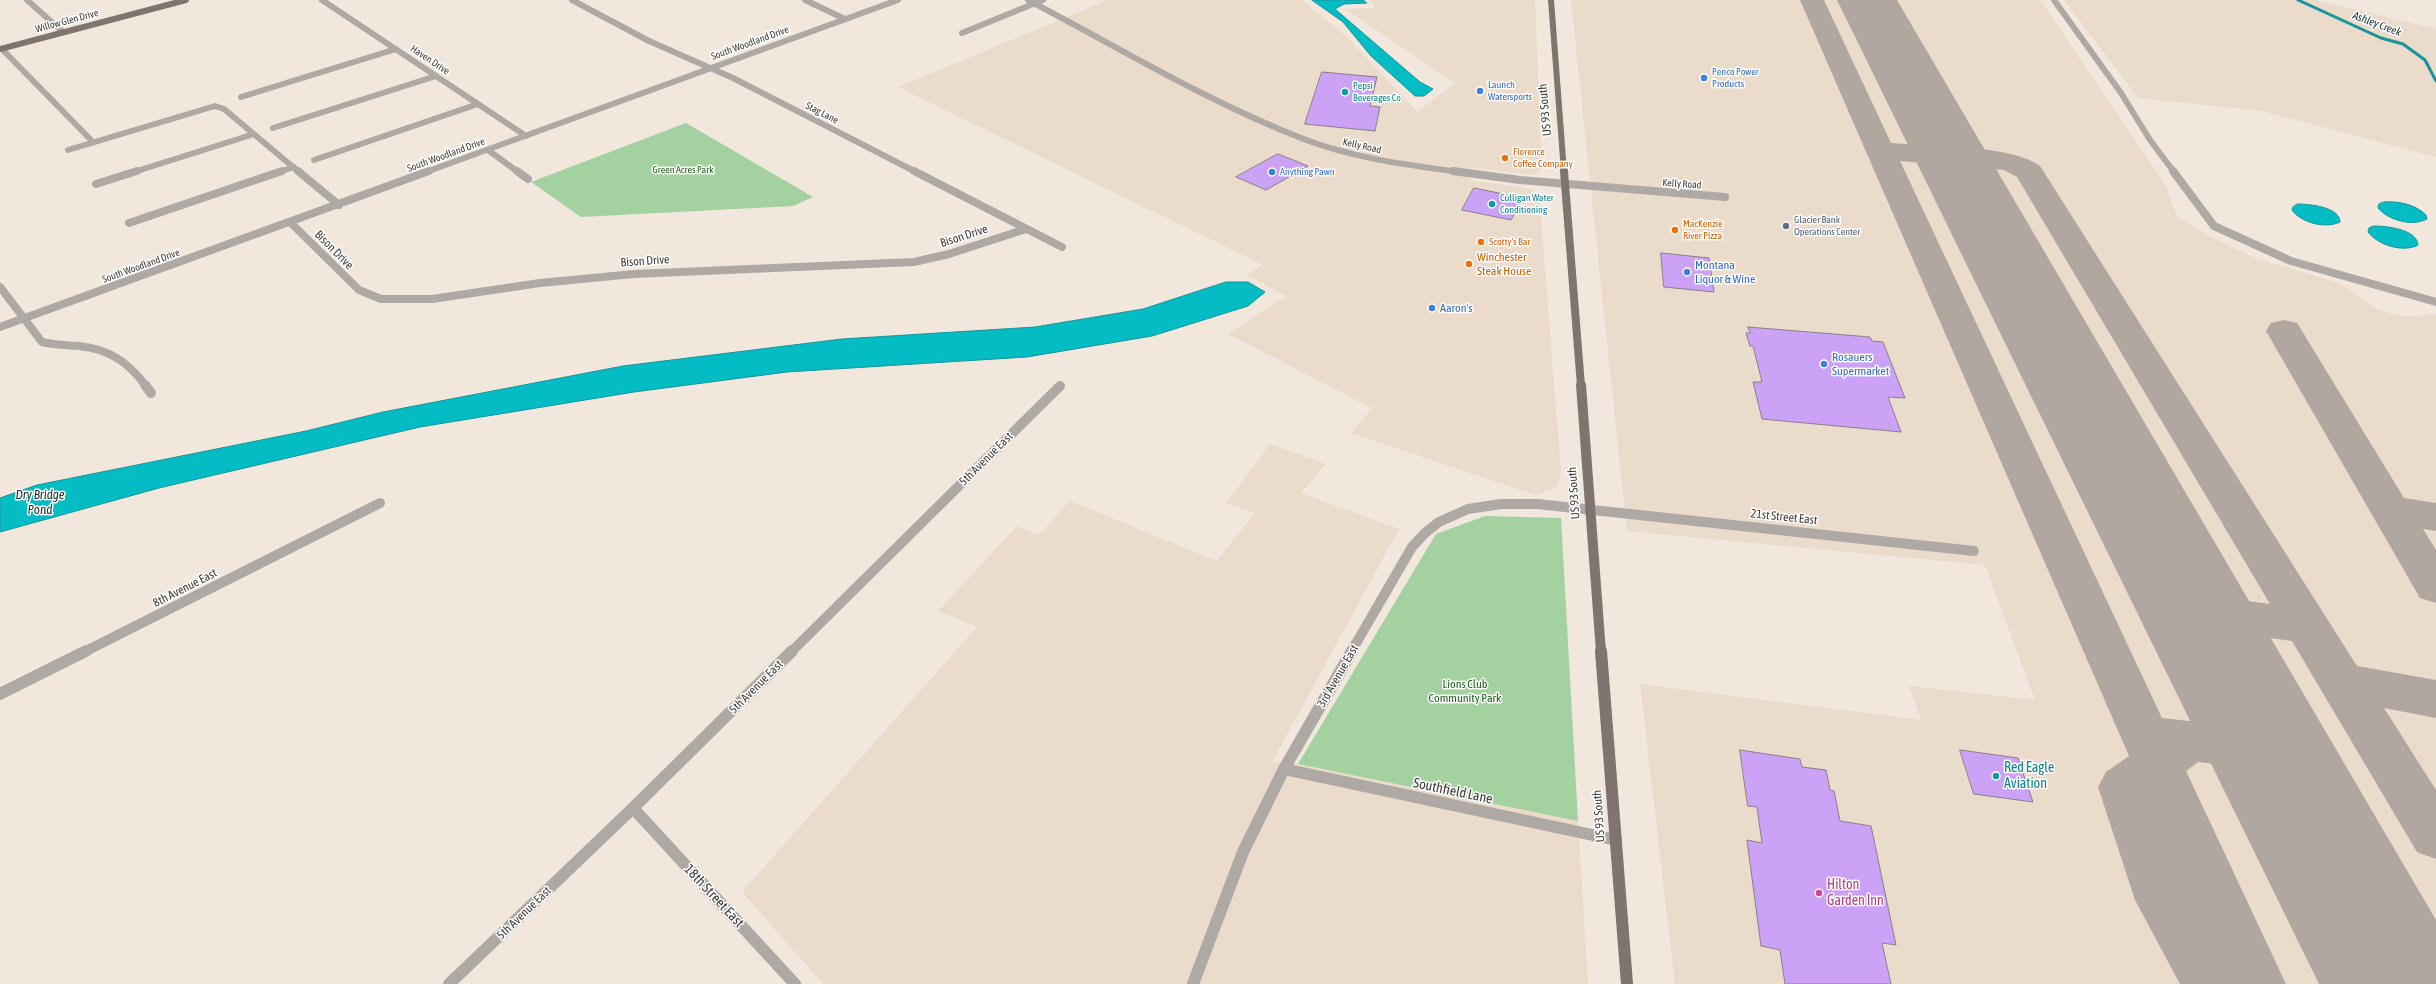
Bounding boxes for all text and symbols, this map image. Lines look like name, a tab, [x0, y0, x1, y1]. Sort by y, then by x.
street label: Willow Glen Drive	[34, 7, 100, 35]
water label: Ashley Creek	[2351, 9, 2403, 39]
street label: South Woodland Drive	[710, 23, 790, 63]
street label: Haven Drive	[408, 43, 452, 77]
place label: Penco Power Products	[1712, 66, 1759, 90]
marker: Penco Power Products	[1699, 73, 1709, 83]
place label: Launch Watersports	[1488, 79, 1532, 102]
place label: Pepsi Beverages Co	[1353, 80, 1401, 104]
street label: US 93 South	[1536, 83, 1554, 137]
marker: Launch Watersports	[1475, 86, 1485, 96]
marker: Pepsi Beverages Co	[1340, 87, 1350, 97]
street label: Stag Lane	[804, 100, 840, 126]
street label: South Woodland Drive	[406, 135, 486, 175]
street label: Kelly Road	[1342, 136, 1382, 156]
place label: Florence Coffee Company	[1513, 146, 1573, 170]
marker: Florence Coffee Company	[1500, 153, 1510, 163]
park label: Green Acres Park	[652, 164, 714, 176]
place label: Anything Pawn	[1280, 166, 1335, 178]
marker: Anything Pawn	[1267, 167, 1277, 177]
street label: Kelly Road	[1662, 177, 1702, 191]
place label: Culligan Water Conditioning	[1500, 192, 1554, 216]
marker: Culligan Water Conditioning	[1487, 199, 1497, 209]
place label: Glacier Bank Operations Center	[1794, 214, 1860, 238]
place label: MacKenzie River Pizza	[1683, 218, 1723, 242]
marker: Glacier Bank Operations Center	[1781, 221, 1791, 231]
street label: Bison Drive	[938, 222, 990, 250]
marker: MacKenzie River Pizza	[1670, 225, 1680, 235]
street label: Bison Drive	[312, 228, 356, 272]
place label: Scotty's Bar	[1489, 236, 1530, 248]
marker: Scotty's Bar	[1476, 237, 1486, 247]
street label: South Woodland Drive	[101, 246, 181, 286]
place label: Winchester Steak House	[1477, 250, 1531, 278]
street label: Bison Drive	[620, 252, 670, 270]
place label: Montana Liquor & Wine	[1695, 258, 1755, 286]
marker: Winchester Steak House	[1464, 259, 1474, 269]
marker: Montana Liquor & Wine	[1682, 267, 1692, 277]
place label: Aaron's	[1440, 301, 1472, 315]
marker: Aaron's	[1427, 303, 1437, 313]
place label: Rosauers Supermarket	[1832, 350, 1889, 378]
marker: Rosauers Supermarket	[1819, 359, 1829, 369]
street label: 5th Avenue East	[956, 429, 1016, 489]
street label: US 93 South	[1565, 466, 1583, 520]
water label: Dry Bridge Pond	[15, 487, 65, 518]
street label: 21st Street East	[1750, 506, 1818, 528]
street label: 8th Avenue East	[151, 566, 219, 610]
street label: 3rd Avenue East	[1314, 642, 1362, 710]
street label: 5th Avenue East	[726, 657, 786, 717]
park label: Lions Club Community Park	[1429, 677, 1501, 705]
place label: Red Eagle Aviation	[2004, 760, 2054, 792]
marker: Red Eagle Aviation	[1991, 771, 2001, 781]
street label: Southfield Lane	[1412, 774, 1494, 808]
street label: US 93 South	[1590, 789, 1608, 843]
street label: 18th Street East	[681, 861, 747, 931]
place label: Hilton Garden Inn	[1827, 877, 1884, 910]
street label: 5th Avenue East	[494, 884, 554, 942]
marker: Hilton Garden Inn	[1814, 888, 1824, 898]

